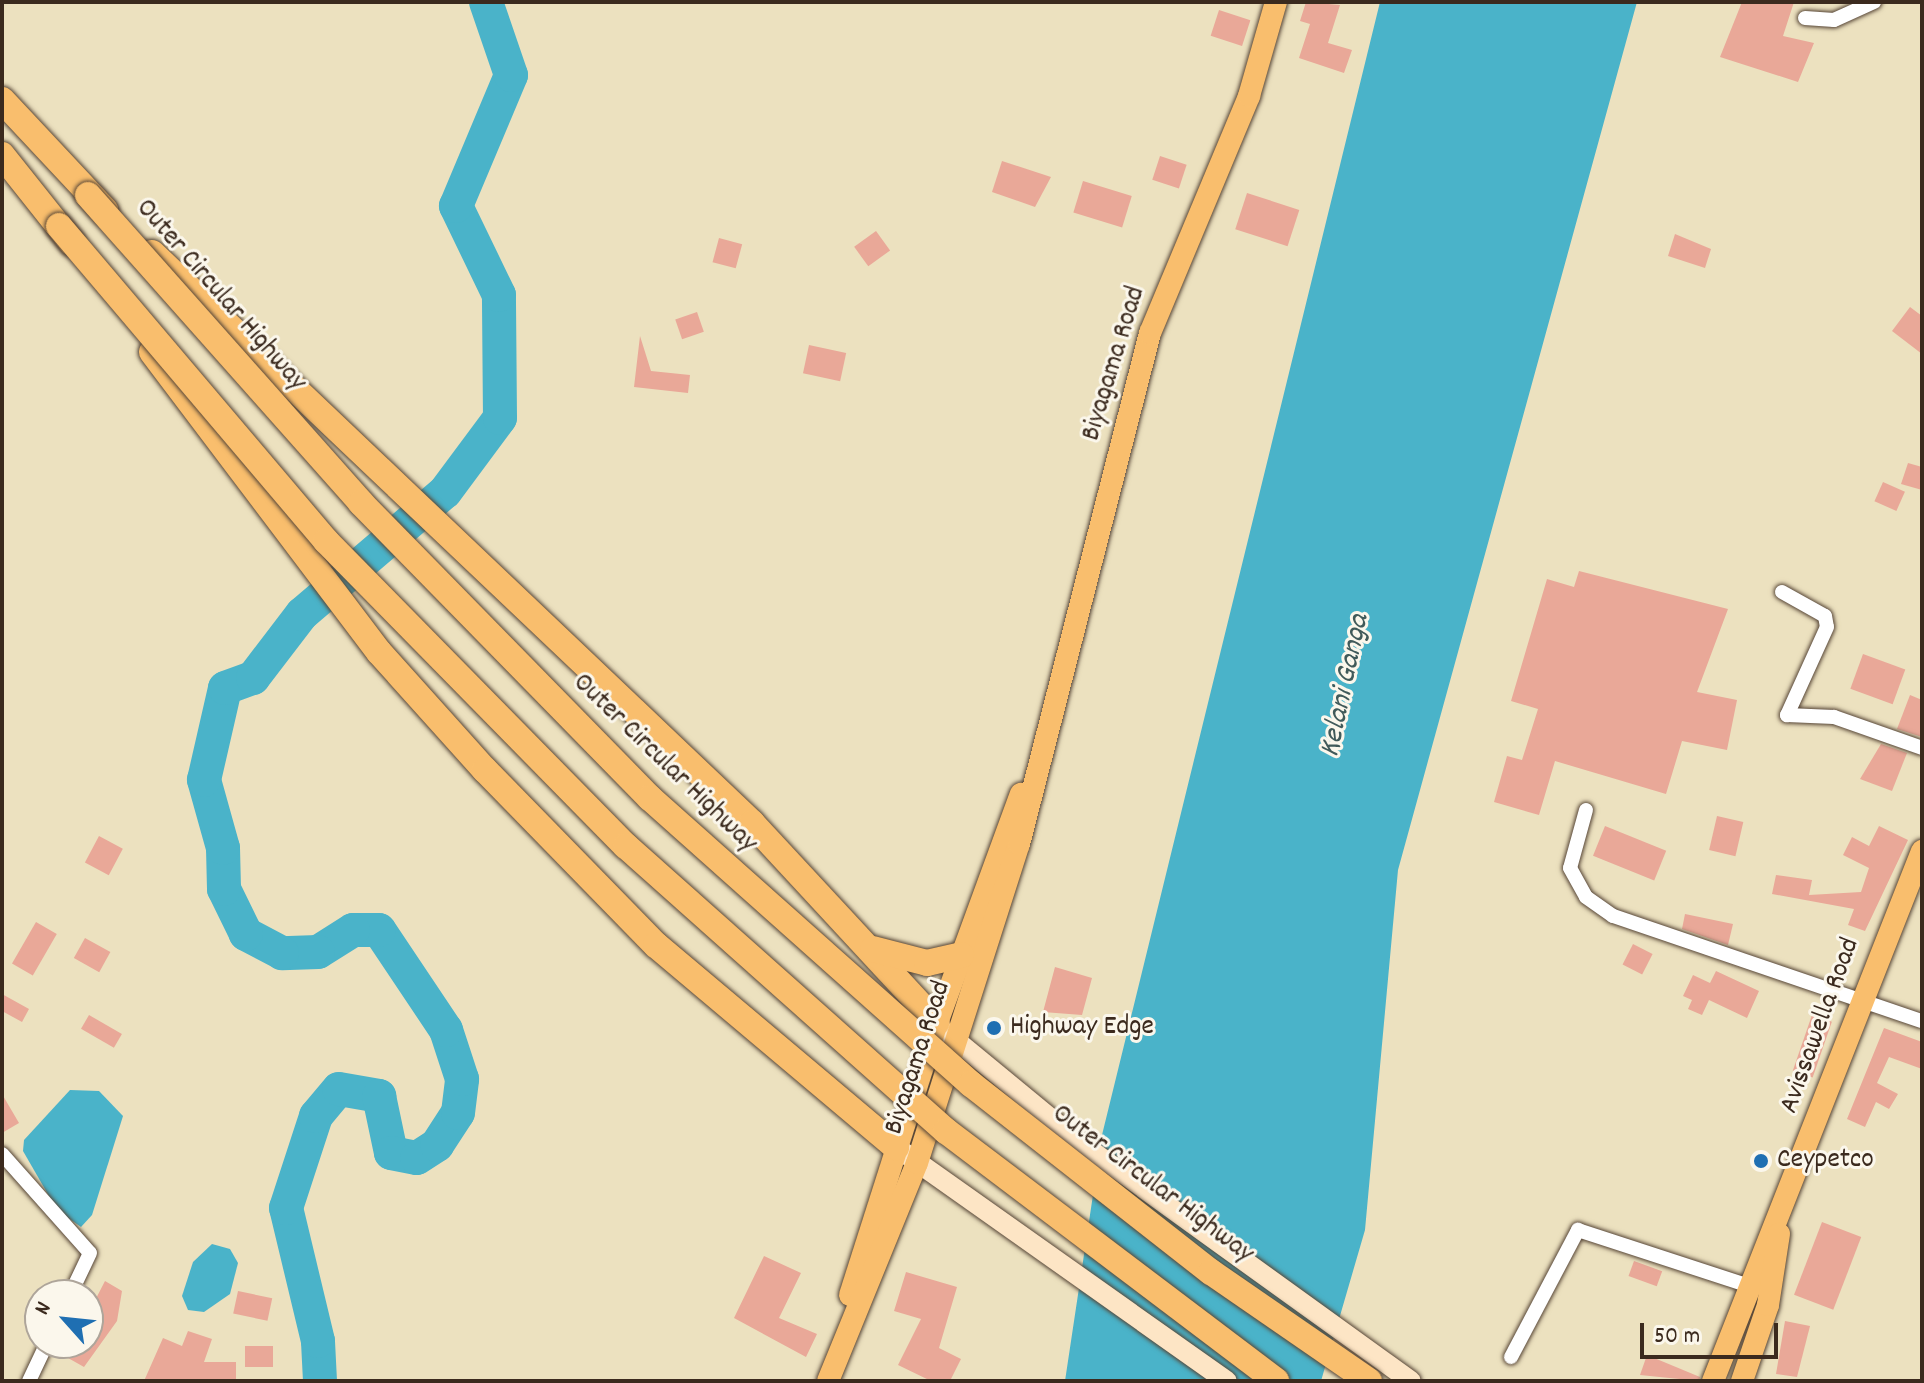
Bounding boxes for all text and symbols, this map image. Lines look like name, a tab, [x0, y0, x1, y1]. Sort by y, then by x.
street label: Outer Circular Highway	[127, 193, 313, 399]
street label: Biyagama Road	[1076, 283, 1154, 445]
water label: Kelani Ganga	[1314, 611, 1380, 761]
street label: Outer Circular Highway	[565, 667, 763, 861]
street label: Avissawella Road	[1774, 934, 1868, 1118]
street label: Biyagama Road	[878, 977, 960, 1139]
place label: Highway Edge	[1010, 1011, 1154, 1045]
marker: Highway Edge	[985, 1019, 1003, 1037]
street label: Outer Circular Highway	[1044, 1098, 1260, 1272]
place label: Ceypetco	[1777, 1144, 1874, 1178]
marker: Ceypetco	[1752, 1152, 1770, 1170]
north arrow	[24, 1279, 104, 1359]
text: N	[28, 1297, 60, 1321]
scale bar	[1644, 1307, 1782, 1357]
text: 50 m	[1654, 1320, 1700, 1354]

